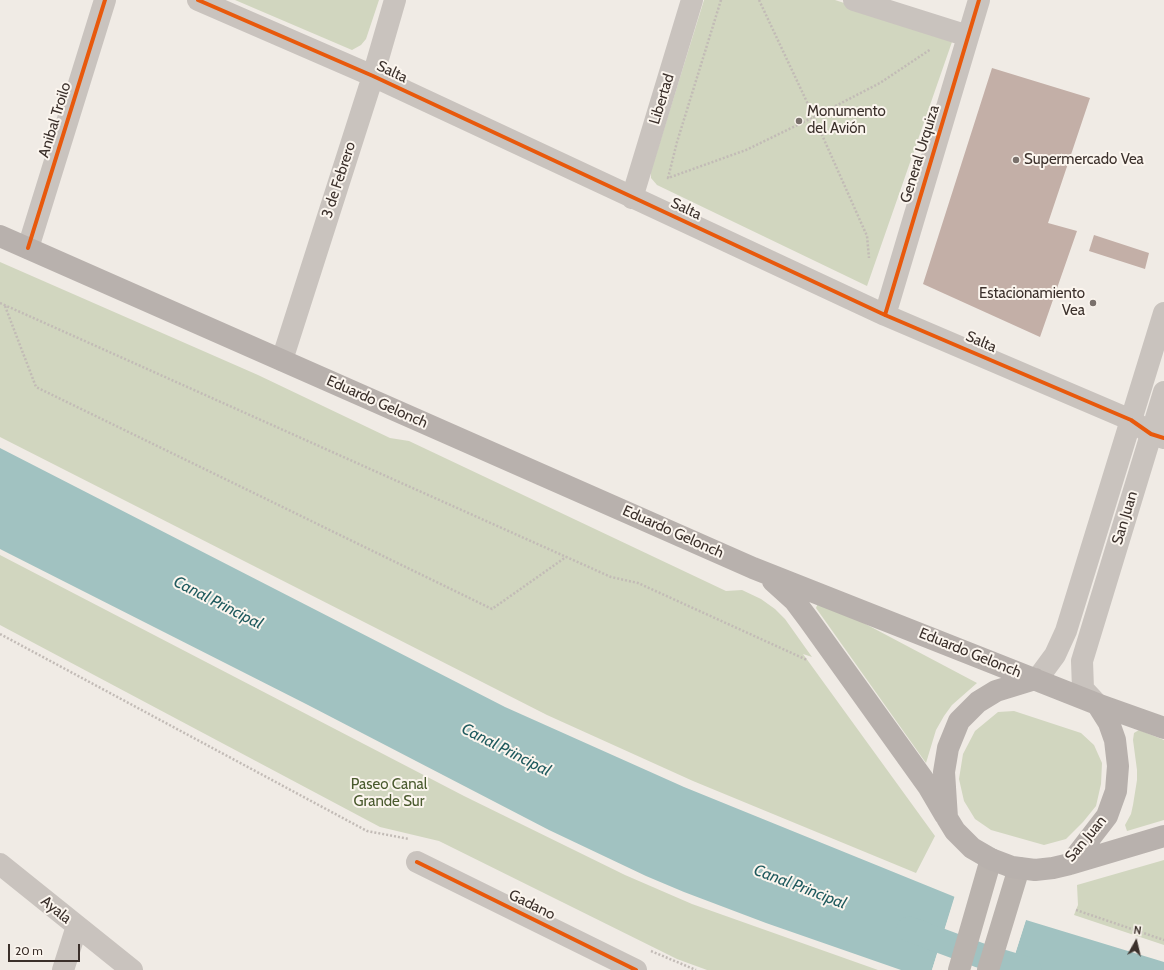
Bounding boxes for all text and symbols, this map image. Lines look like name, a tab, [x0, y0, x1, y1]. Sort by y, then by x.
street label: Salta	[374, 57, 410, 87]
street label: Libertad	[646, 71, 678, 127]
street label: Anibal Troilo	[35, 80, 75, 160]
place label: Monumento del Avión	[807, 103, 886, 138]
street label: General Urquiza	[897, 103, 943, 205]
marker: Monumento del Avión	[794, 116, 804, 126]
street label: 3 de Febrero	[318, 140, 360, 220]
place label: Supermercado Vea	[1024, 151, 1144, 169]
marker: Supermercado Vea	[1011, 155, 1021, 165]
street label: Salta	[668, 194, 704, 224]
place label: Estacionamiento Vea	[979, 285, 1085, 320]
marker: Estacionamiento Vea	[1088, 298, 1098, 308]
street label: Salta	[963, 328, 999, 356]
street label: Eduardo Gelonch	[324, 372, 430, 432]
street label: San Juan	[1108, 489, 1142, 547]
street label: Eduardo Gelonch	[620, 502, 726, 562]
water label: Canal Principal	[170, 572, 266, 634]
street label: Eduardo Gelonch	[916, 624, 1024, 682]
water label: Canal Principal	[458, 719, 554, 781]
park label: Paseo Canal Grande Sur	[351, 776, 427, 811]
street label: San Juan	[1061, 812, 1111, 866]
water label: Canal Principal	[751, 861, 849, 913]
street label: Gadano	[506, 886, 558, 924]
street label: Ayala	[37, 892, 75, 928]
north arrow	[1116, 922, 1156, 962]
text: N	[1133, 923, 1142, 938]
scale bar	[10, 936, 82, 962]
text: 20 m	[15, 943, 43, 958]

